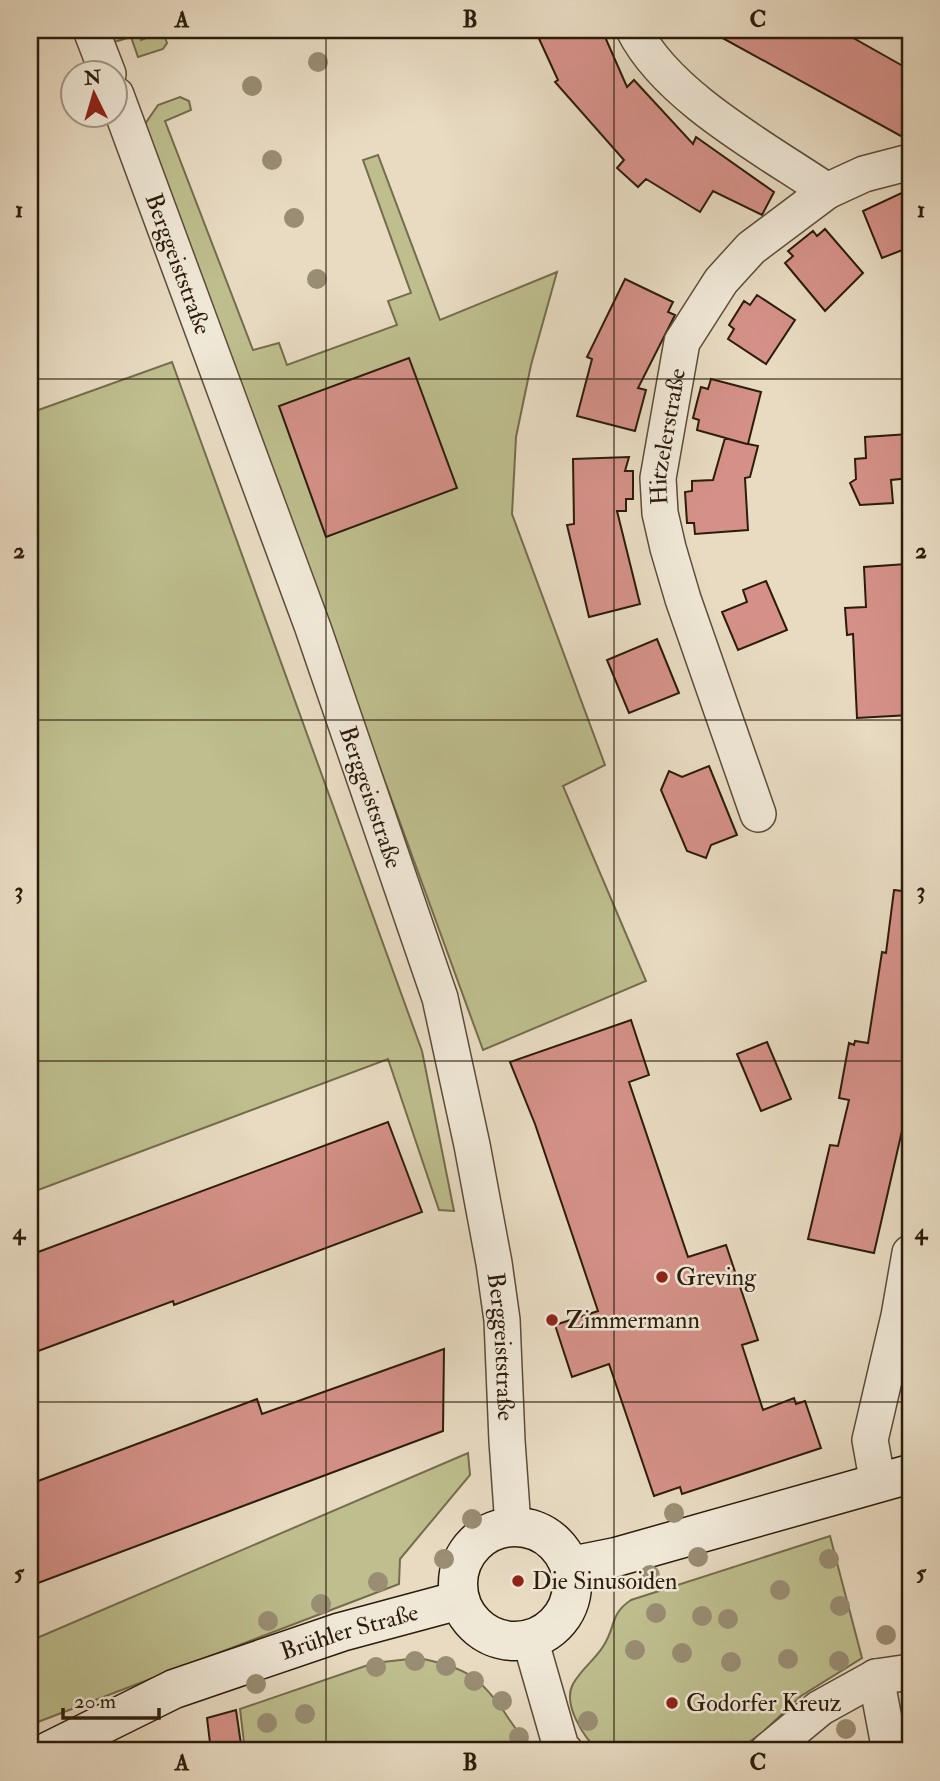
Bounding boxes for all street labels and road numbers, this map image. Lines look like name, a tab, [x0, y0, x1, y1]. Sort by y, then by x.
street label: Berggeiststraße	[138, 189, 218, 339]
street label: Hitzelerstraße	[643, 366, 693, 506]
street label: Berggeiststraße	[332, 722, 409, 873]
street label: Berggeiststraße	[480, 1271, 521, 1421]
street label: Brühler Straße	[276, 1597, 422, 1668]

